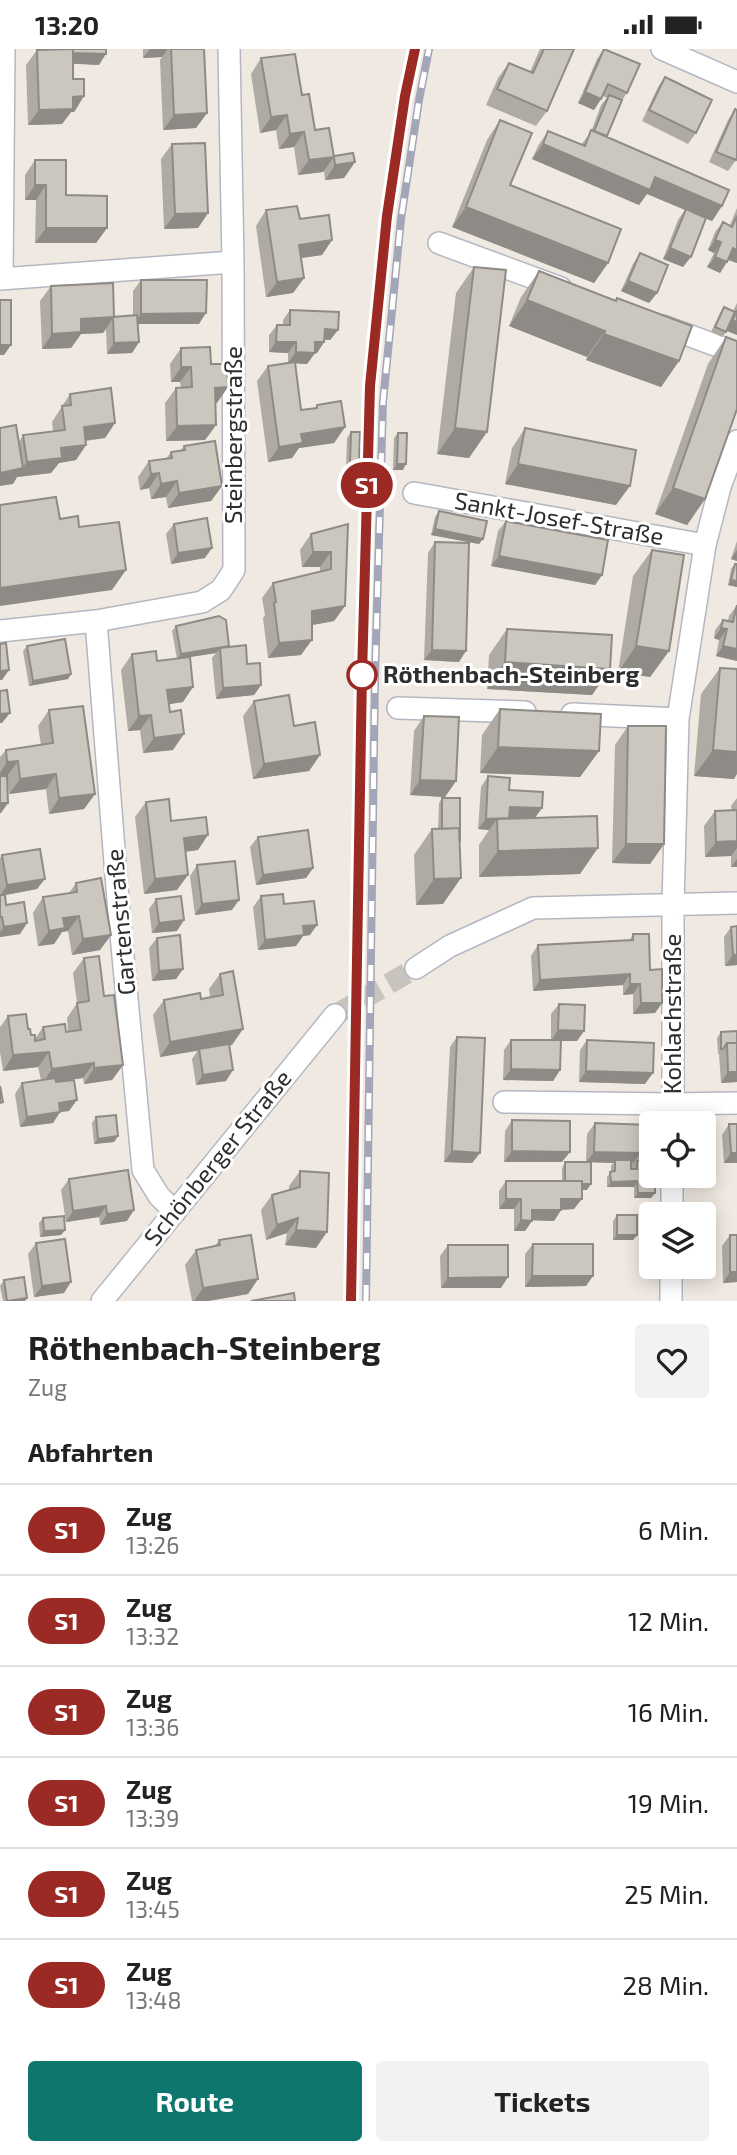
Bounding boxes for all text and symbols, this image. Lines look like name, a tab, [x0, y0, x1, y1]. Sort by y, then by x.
text: 13:20	[35, 9, 99, 40]
street label: Steinbergstraße	[218, 346, 247, 524]
line badge: S1	[336, 462, 398, 508]
text: S1	[355, 470, 379, 499]
street label: Sankt-Josef-Straße	[452, 485, 666, 550]
place label: Röthenbach-Steinberg	[383, 659, 639, 688]
marker: Röthenbach-Steinberg	[347, 660, 377, 690]
street label: Gartenstraße	[99, 848, 140, 997]
street label: Kohlachstraße	[657, 934, 686, 1094]
street label: Schönberger Straße	[137, 1063, 297, 1251]
map controls	[639, 1111, 716, 1279]
button: locate	[639, 1111, 716, 1188]
button: layers	[639, 1202, 716, 1279]
button: heart	[635, 1324, 709, 1398]
text: Röthenbach-Steinberg	[28, 1327, 381, 1367]
text: Zug	[28, 1373, 67, 1401]
text: Abfahrten	[28, 1436, 153, 1467]
text: Zug	[126, 1500, 172, 1531]
text: 6 Min.	[638, 1514, 709, 1545]
text: S1	[54, 1515, 79, 1544]
text: 13:26	[126, 1531, 179, 1559]
text: Zug	[126, 1591, 172, 1622]
text: 12 Min.	[628, 1605, 709, 1636]
text: S1	[54, 1606, 79, 1635]
text: 13:32	[126, 1622, 179, 1650]
text: Zug	[126, 1682, 172, 1713]
text: 16 Min.	[628, 1696, 709, 1727]
text: S1	[54, 1697, 79, 1726]
text: 13:36	[126, 1713, 179, 1741]
text: Zug	[126, 1773, 172, 1804]
text: 19 Min.	[628, 1787, 709, 1818]
text: S1	[54, 1788, 79, 1817]
text: 13:39	[126, 1804, 179, 1832]
text: Zug	[126, 1864, 172, 1895]
text: 25 Min.	[624, 1878, 709, 1909]
text: S1	[54, 1879, 79, 1908]
text: 13:45	[126, 1895, 180, 1923]
text: Zug	[126, 1955, 172, 1986]
text: 28 Min.	[622, 1969, 709, 2000]
text: S1	[54, 1970, 79, 1999]
text: 13:48	[126, 1986, 181, 2014]
button: Route	[28, 2061, 362, 2141]
button: Tickets	[376, 2061, 709, 2141]

